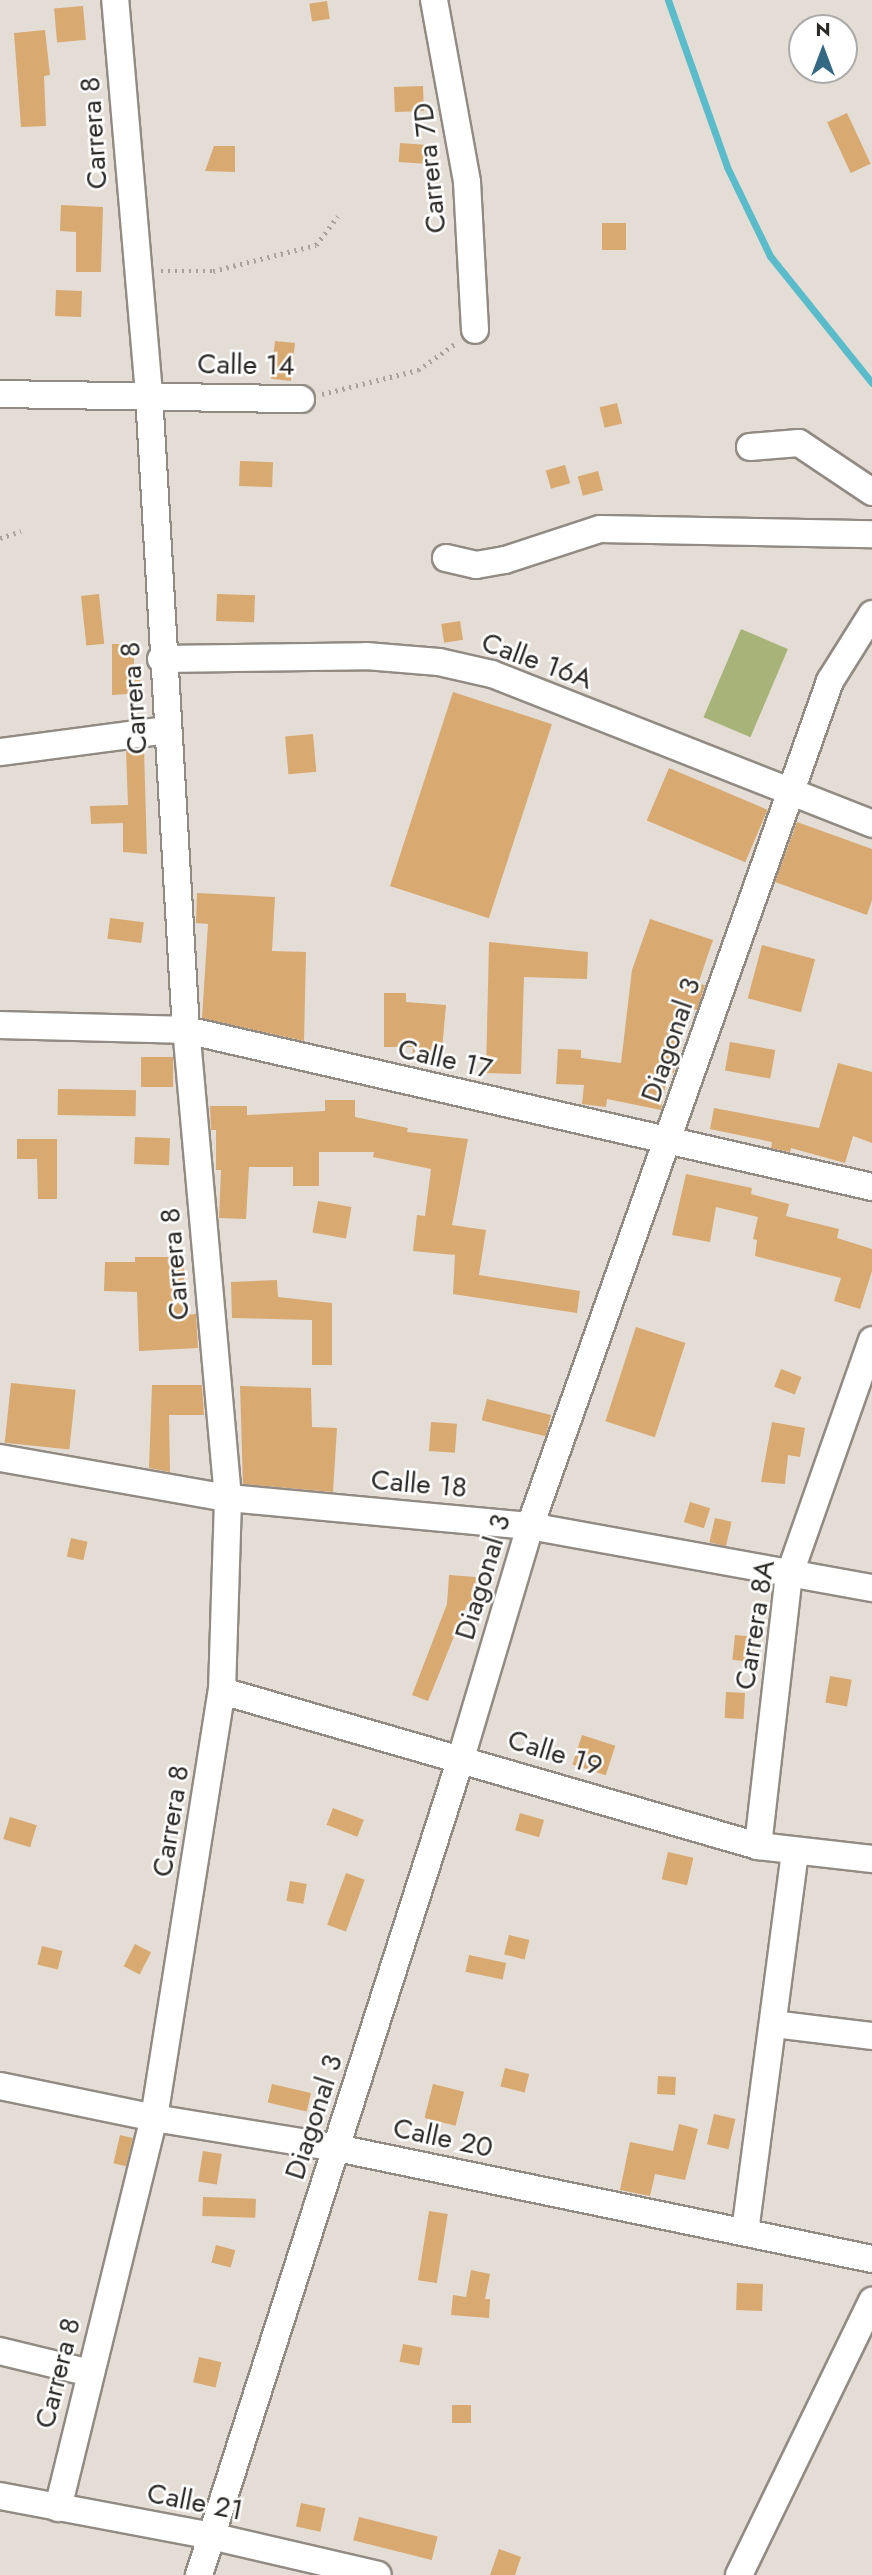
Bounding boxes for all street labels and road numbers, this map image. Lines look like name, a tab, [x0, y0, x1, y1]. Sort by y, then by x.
street label: Carrera 8	[73, 76, 115, 190]
street label: Carrera 7D	[406, 101, 454, 235]
street label: Calle 14	[197, 347, 295, 383]
street label: Calle 16A	[477, 625, 597, 697]
street label: Carrera 8	[113, 641, 155, 755]
street label: Diagonal 3	[634, 973, 708, 1107]
street label: Calle 17	[395, 1032, 495, 1086]
street label: Carrera 8	[153, 1206, 197, 1322]
street label: Calle 18	[370, 1463, 468, 1505]
street label: Diagonal 3	[448, 1510, 518, 1644]
street label: Carrera 8A	[728, 1558, 782, 1692]
street label: Calle 19	[504, 1723, 606, 1783]
street label: Carrera 8	[146, 1763, 196, 1879]
street label: Diagonal 3	[278, 2050, 350, 2184]
street label: Calle 20	[390, 2111, 496, 2165]
street label: Carrera 8	[28, 2314, 88, 2432]
street label: Calle 21	[144, 2476, 246, 2528]

